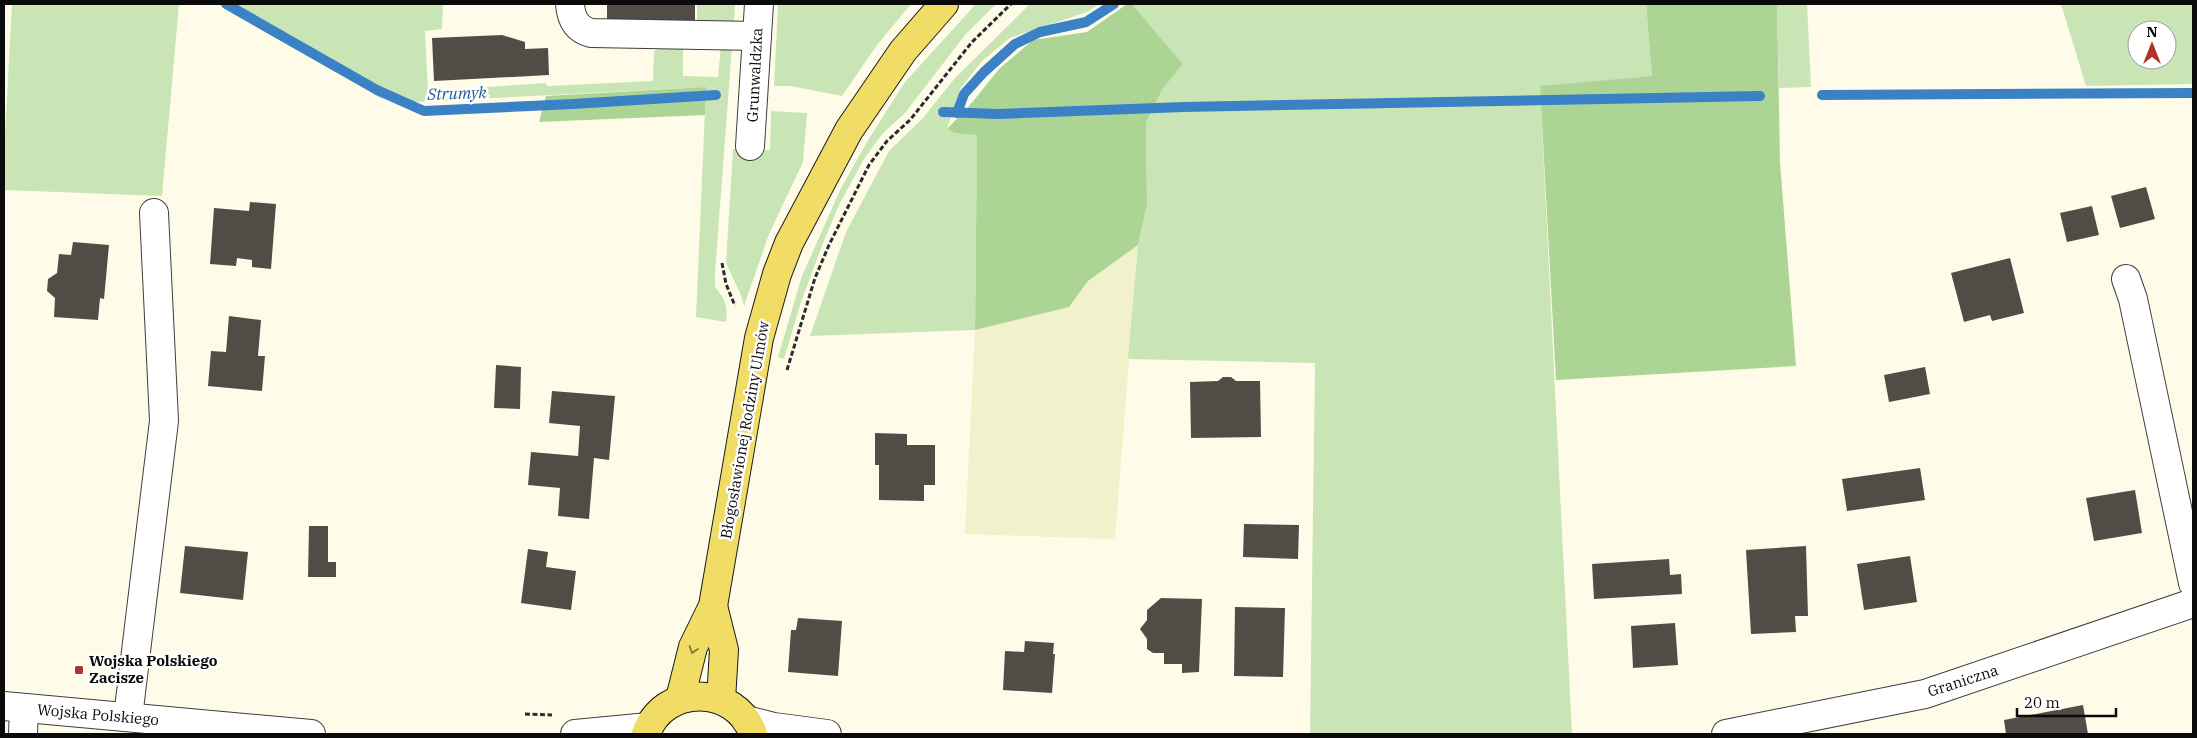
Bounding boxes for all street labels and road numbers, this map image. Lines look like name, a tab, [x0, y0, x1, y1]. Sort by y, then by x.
street label: Grunwaldzka	[743, 27, 766, 123]
street label: Błogosławionej Rodziny Ulmów	[716, 319, 773, 540]
street label: Graniczna	[1925, 660, 2001, 701]
street label: Wojska Polskiego	[36, 700, 160, 729]

